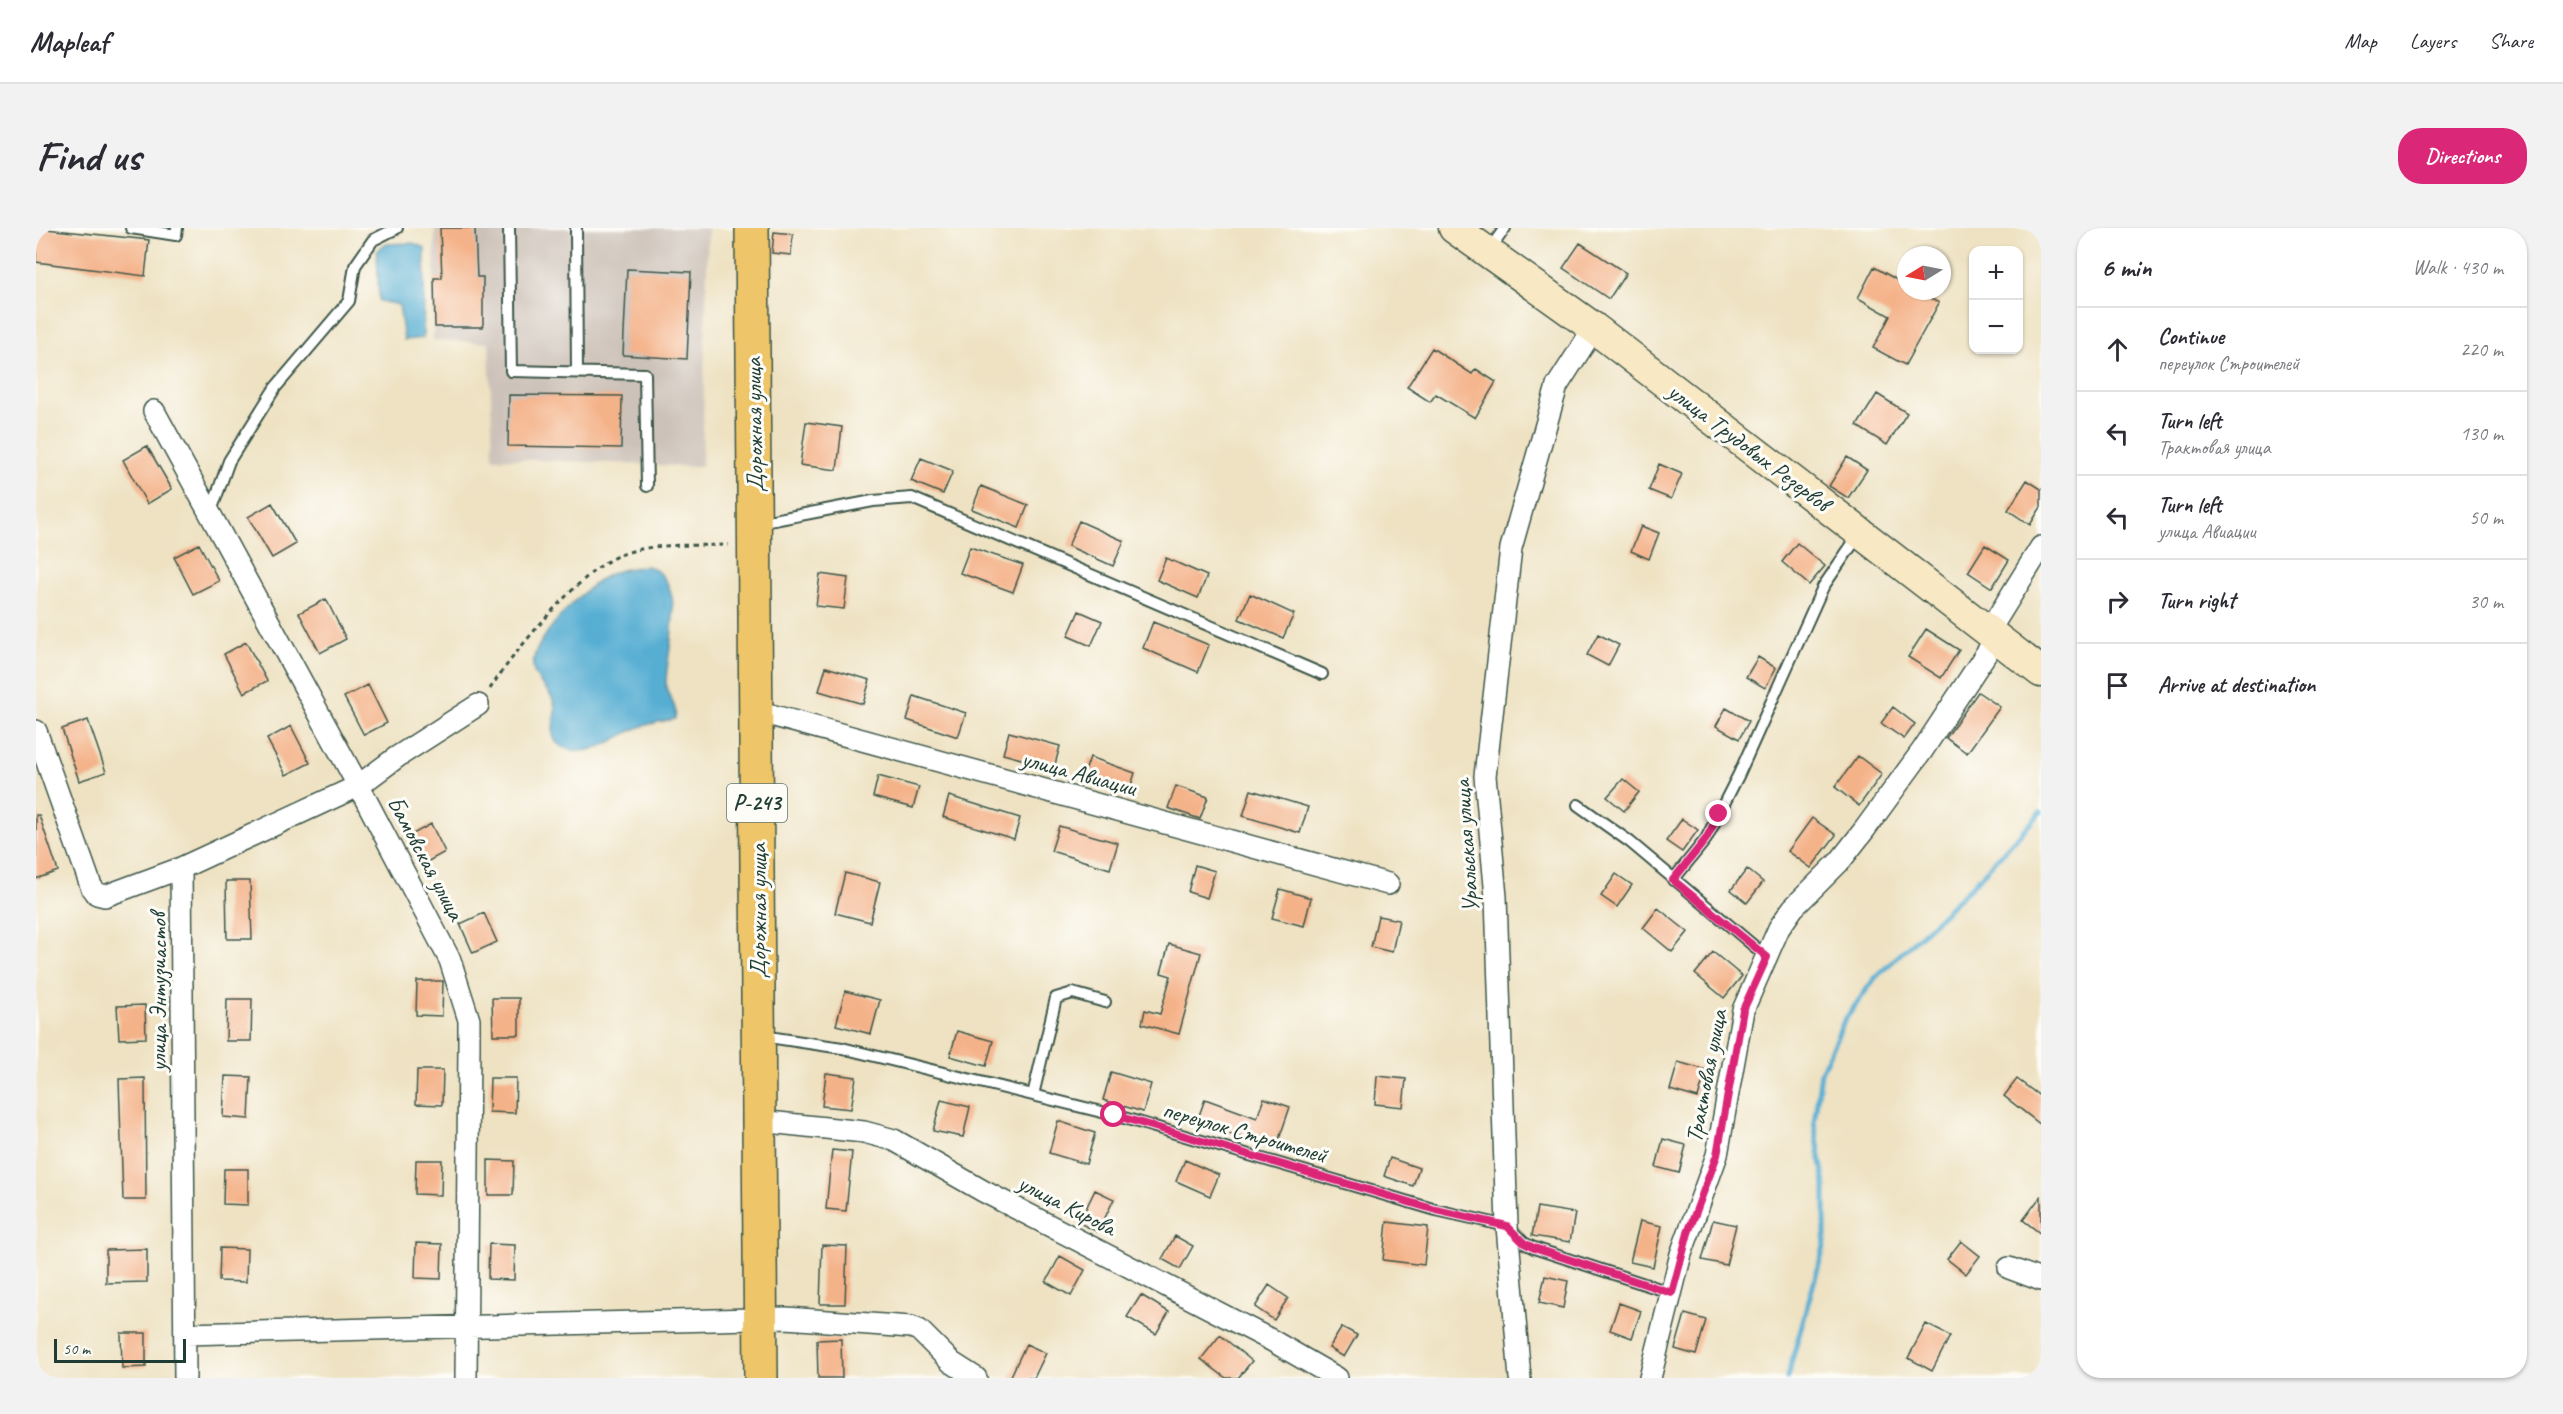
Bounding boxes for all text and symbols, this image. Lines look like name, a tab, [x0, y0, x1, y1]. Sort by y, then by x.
text: Mapleaf	[30, 24, 108, 59]
text: Map	[2344, 28, 2377, 54]
text: Layers	[2410, 28, 2456, 54]
text: Share	[2489, 28, 2533, 54]
button: Directions	[2398, 128, 2527, 184]
text: Find us	[36, 130, 141, 183]
north arrow	[1897, 246, 1951, 300]
map controls	[1969, 246, 2023, 354]
button: +	[1969, 246, 2023, 300]
text: 6 min	[2101, 251, 2151, 284]
text: Walk · 430 m	[2413, 255, 2503, 280]
button: −	[1969, 300, 2023, 354]
text: Continue	[2158, 323, 2224, 351]
icon: ahead	[2101, 333, 2134, 366]
text: 220 m	[2460, 337, 2503, 362]
text: переулок Строителей	[2158, 351, 2299, 376]
street label: Дорожная улица	[738, 356, 770, 493]
street label: улица Трудовых Резервов	[1660, 375, 1839, 520]
text: Turn left	[2158, 407, 2222, 435]
icon: left	[2101, 417, 2134, 450]
text: 130 m	[2460, 421, 2503, 446]
text: Трактовая улица	[2158, 435, 2270, 460]
text: Turn left	[2158, 491, 2222, 519]
icon: left	[2101, 501, 2134, 534]
text: 50 m	[2469, 505, 2503, 530]
text: улица Авиации	[2158, 519, 2256, 544]
icon: right	[2101, 585, 2134, 618]
text: Turn right	[2158, 587, 2235, 615]
text: 30 m	[2469, 589, 2503, 614]
icon: arrive	[2101, 669, 2134, 702]
text: Arrive at destination	[2158, 671, 2315, 699]
street label: улица Авиации	[1017, 743, 1142, 803]
street label: Уральская улица	[1446, 776, 1486, 914]
road number: Р-243	[727, 784, 787, 822]
street label: Бамовская улица	[381, 791, 472, 927]
route end	[1705, 800, 1731, 826]
street label: Дорожная улица	[743, 842, 773, 978]
street label: улица Энтузиастов	[143, 909, 173, 1073]
street label: Трактовая улица	[1678, 1005, 1734, 1145]
street label: переулок Строителей	[1159, 1094, 1333, 1170]
route start	[1100, 1101, 1126, 1127]
street label: улица Кирова	[1011, 1167, 1123, 1243]
scale bar	[54, 1336, 186, 1364]
text: 50 m	[63, 1339, 90, 1359]

